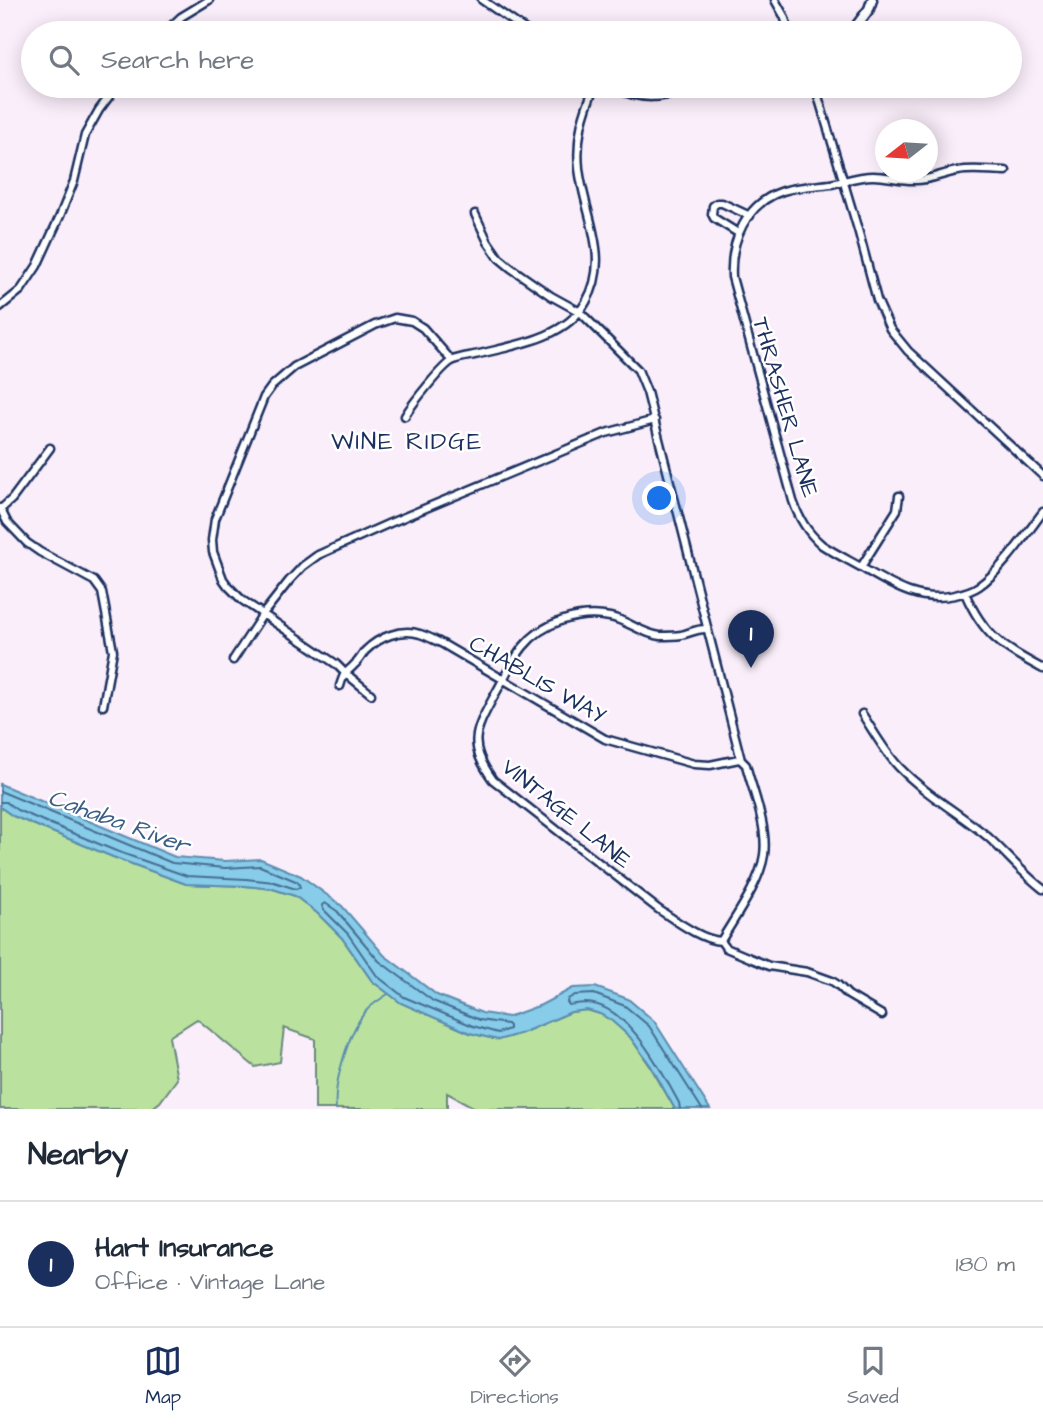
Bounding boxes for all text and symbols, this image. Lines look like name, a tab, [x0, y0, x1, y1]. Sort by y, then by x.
search box	[21, 21, 1022, 98]
icon: search	[45, 41, 83, 79]
text: Search here	[101, 42, 254, 78]
north arrow	[875, 119, 938, 182]
street label: THRASHER LANE	[744, 313, 826, 501]
district label: WINE RIDGE	[331, 425, 483, 459]
your location	[642, 481, 676, 515]
pin: 1	[728, 610, 774, 668]
street label: CHABLIS WAY	[463, 628, 612, 732]
street label: VINTAGE LANE	[495, 751, 638, 876]
water label: Cahaba River	[43, 781, 197, 864]
text: Nearby	[28, 1134, 128, 1176]
text: Hart Insurance	[95, 1230, 274, 1266]
text: 1	[50, 1248, 52, 1280]
text: 180 m	[956, 1248, 1015, 1280]
text: Office · Vintage Lane	[95, 1266, 325, 1298]
tab: Map	[144, 1342, 182, 1411]
tab: Directions	[470, 1342, 559, 1411]
tab: Saved	[847, 1342, 899, 1411]

